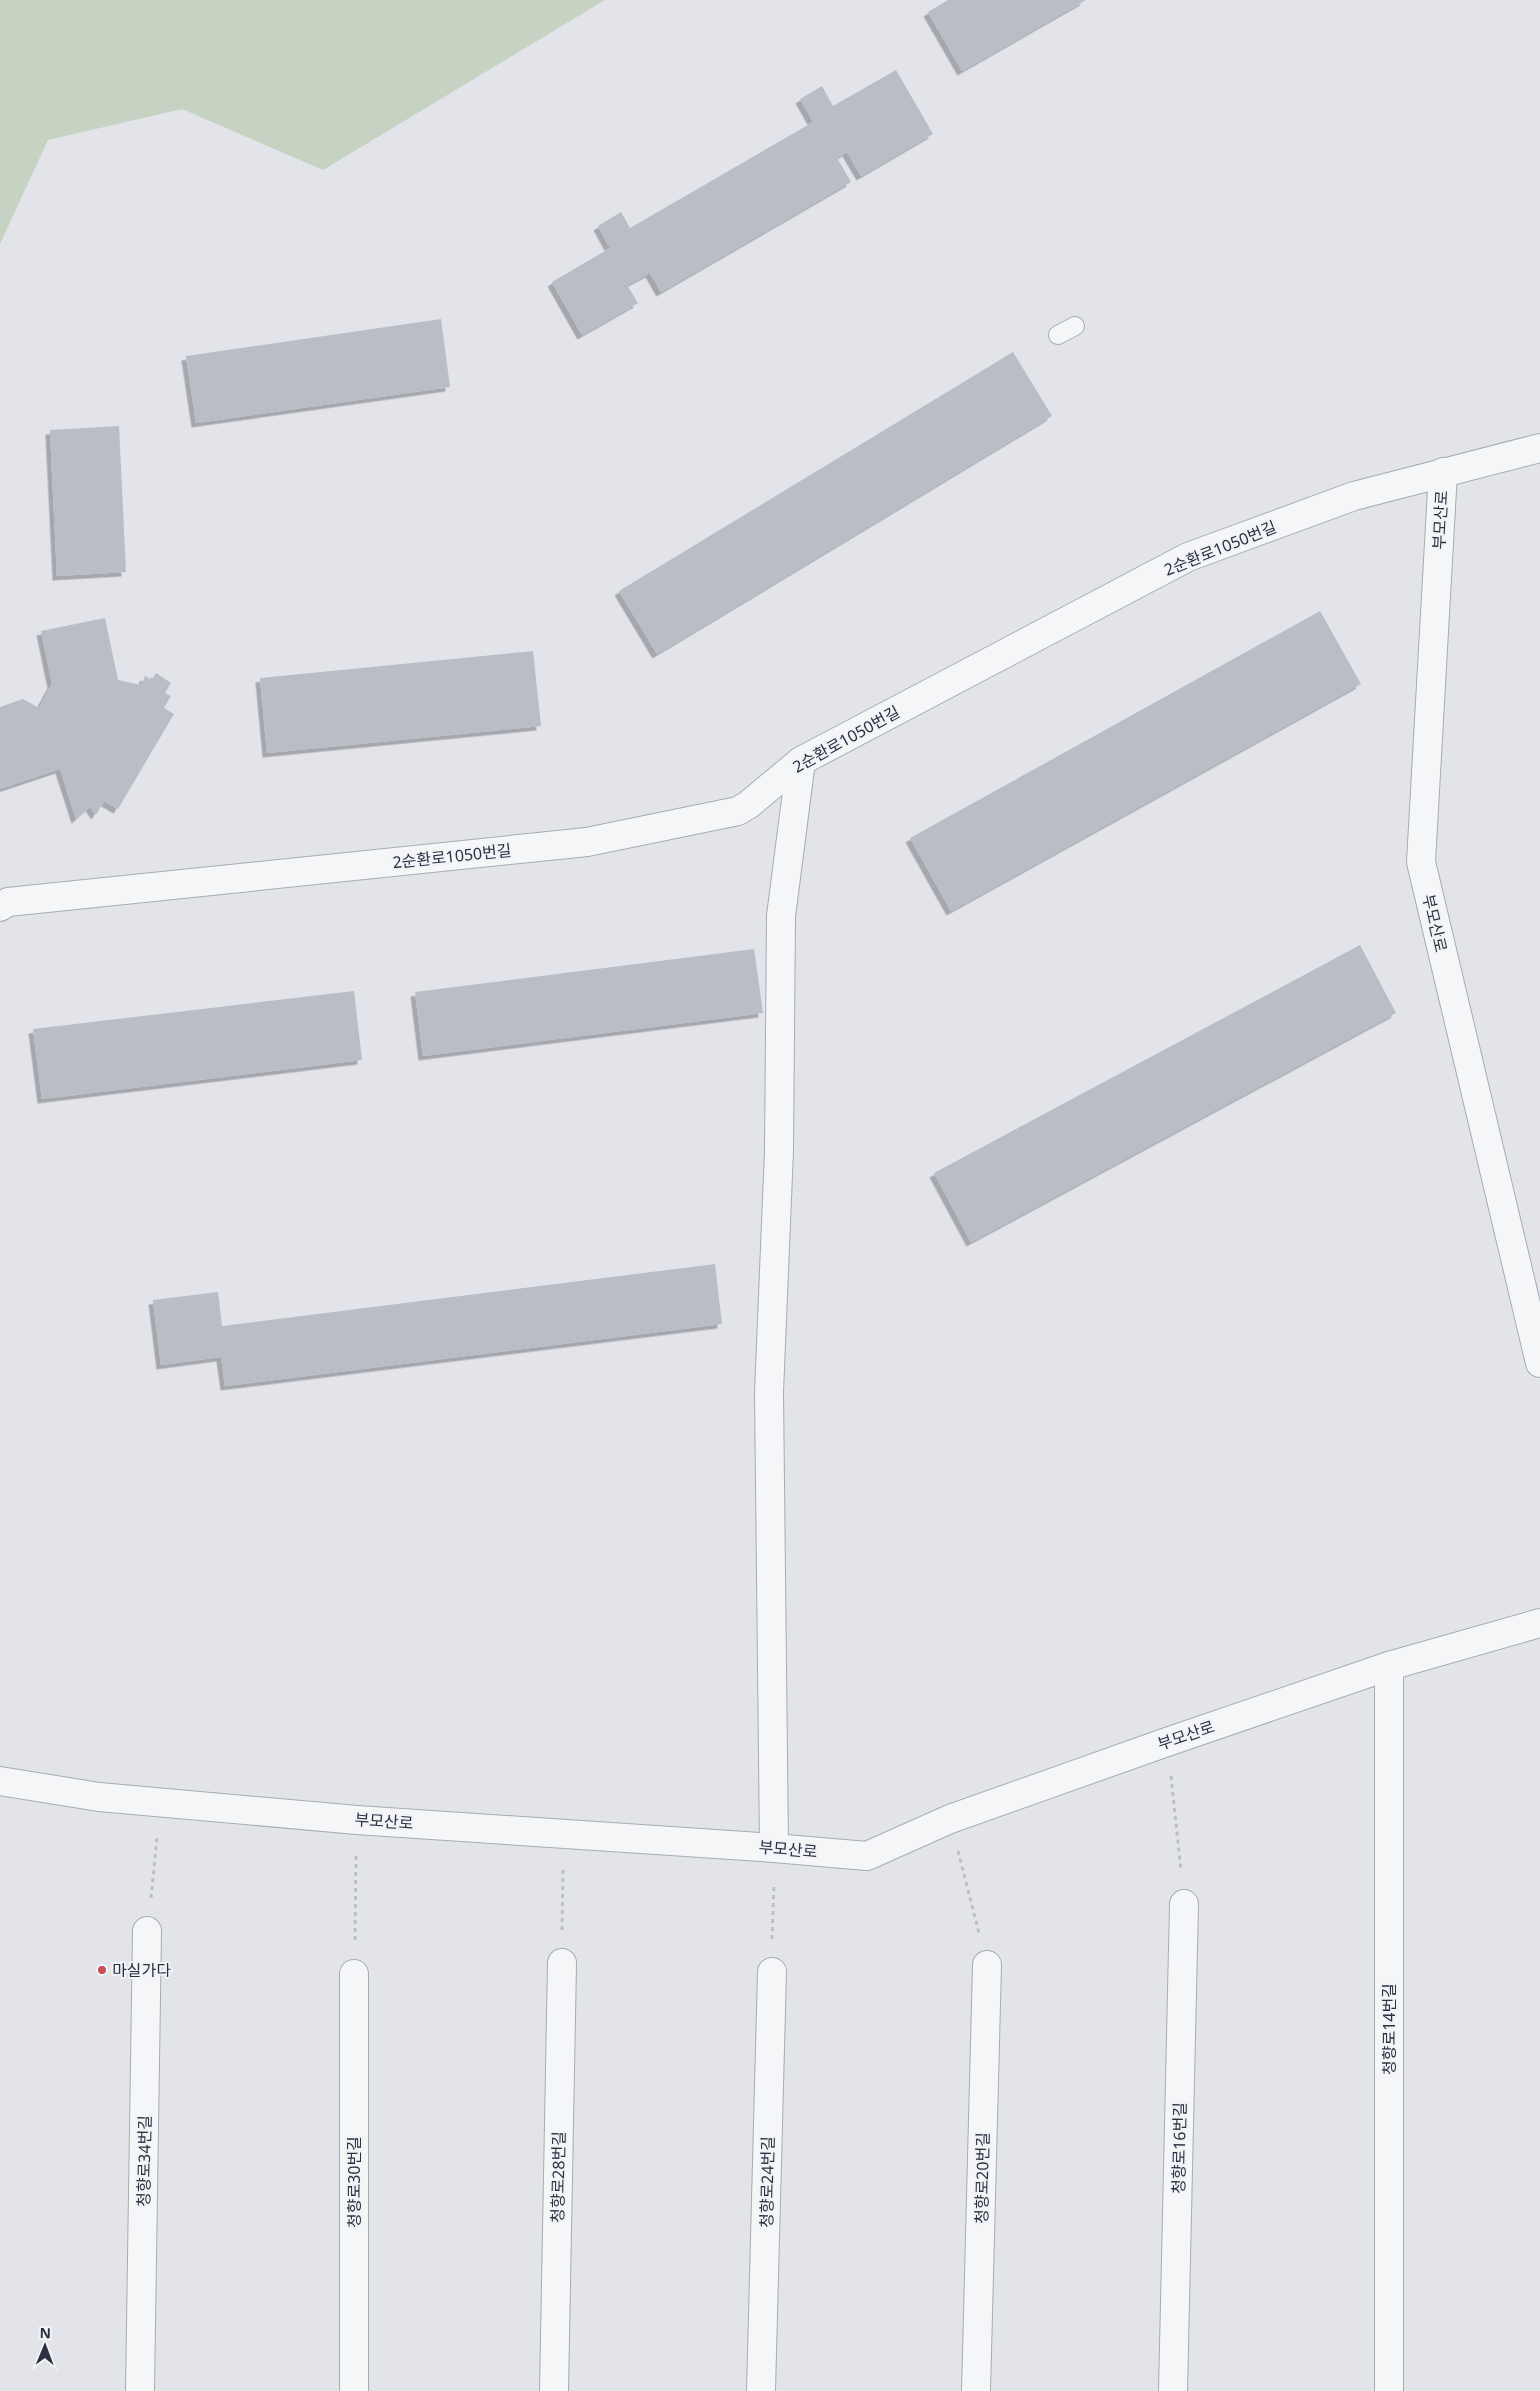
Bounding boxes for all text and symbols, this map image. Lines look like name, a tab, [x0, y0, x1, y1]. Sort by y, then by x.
street label: 부모산로	[1427, 490, 1453, 550]
street label: 2순환로1050번길	[1161, 515, 1279, 581]
street label: 2순환로1050번길	[788, 700, 904, 778]
street label: 2순환로1050번길	[391, 839, 513, 873]
street label: 부모산로	[1418, 892, 1452, 954]
street label: 부모산로	[1155, 1715, 1218, 1755]
street label: 부모산로	[354, 1808, 414, 1834]
street label: 부모산로	[758, 1835, 819, 1863]
place label: 마실가다	[112, 1959, 171, 1981]
marker: 마실가다	[96, 1964, 108, 1976]
street label: 청향로14번길	[1378, 1983, 1400, 2075]
street label: 청향로16번길	[1167, 2102, 1191, 2194]
street label: 청향로34번길	[132, 2115, 156, 2207]
street label: 청향로28번길	[546, 2131, 570, 2223]
street label: 청향로20번길	[970, 2132, 994, 2224]
street label: 청향로30번길	[343, 2136, 365, 2228]
street label: 청향로24번길	[755, 2136, 779, 2228]
north arrow	[20, 2321, 70, 2371]
text: N	[39, 2323, 51, 2342]

